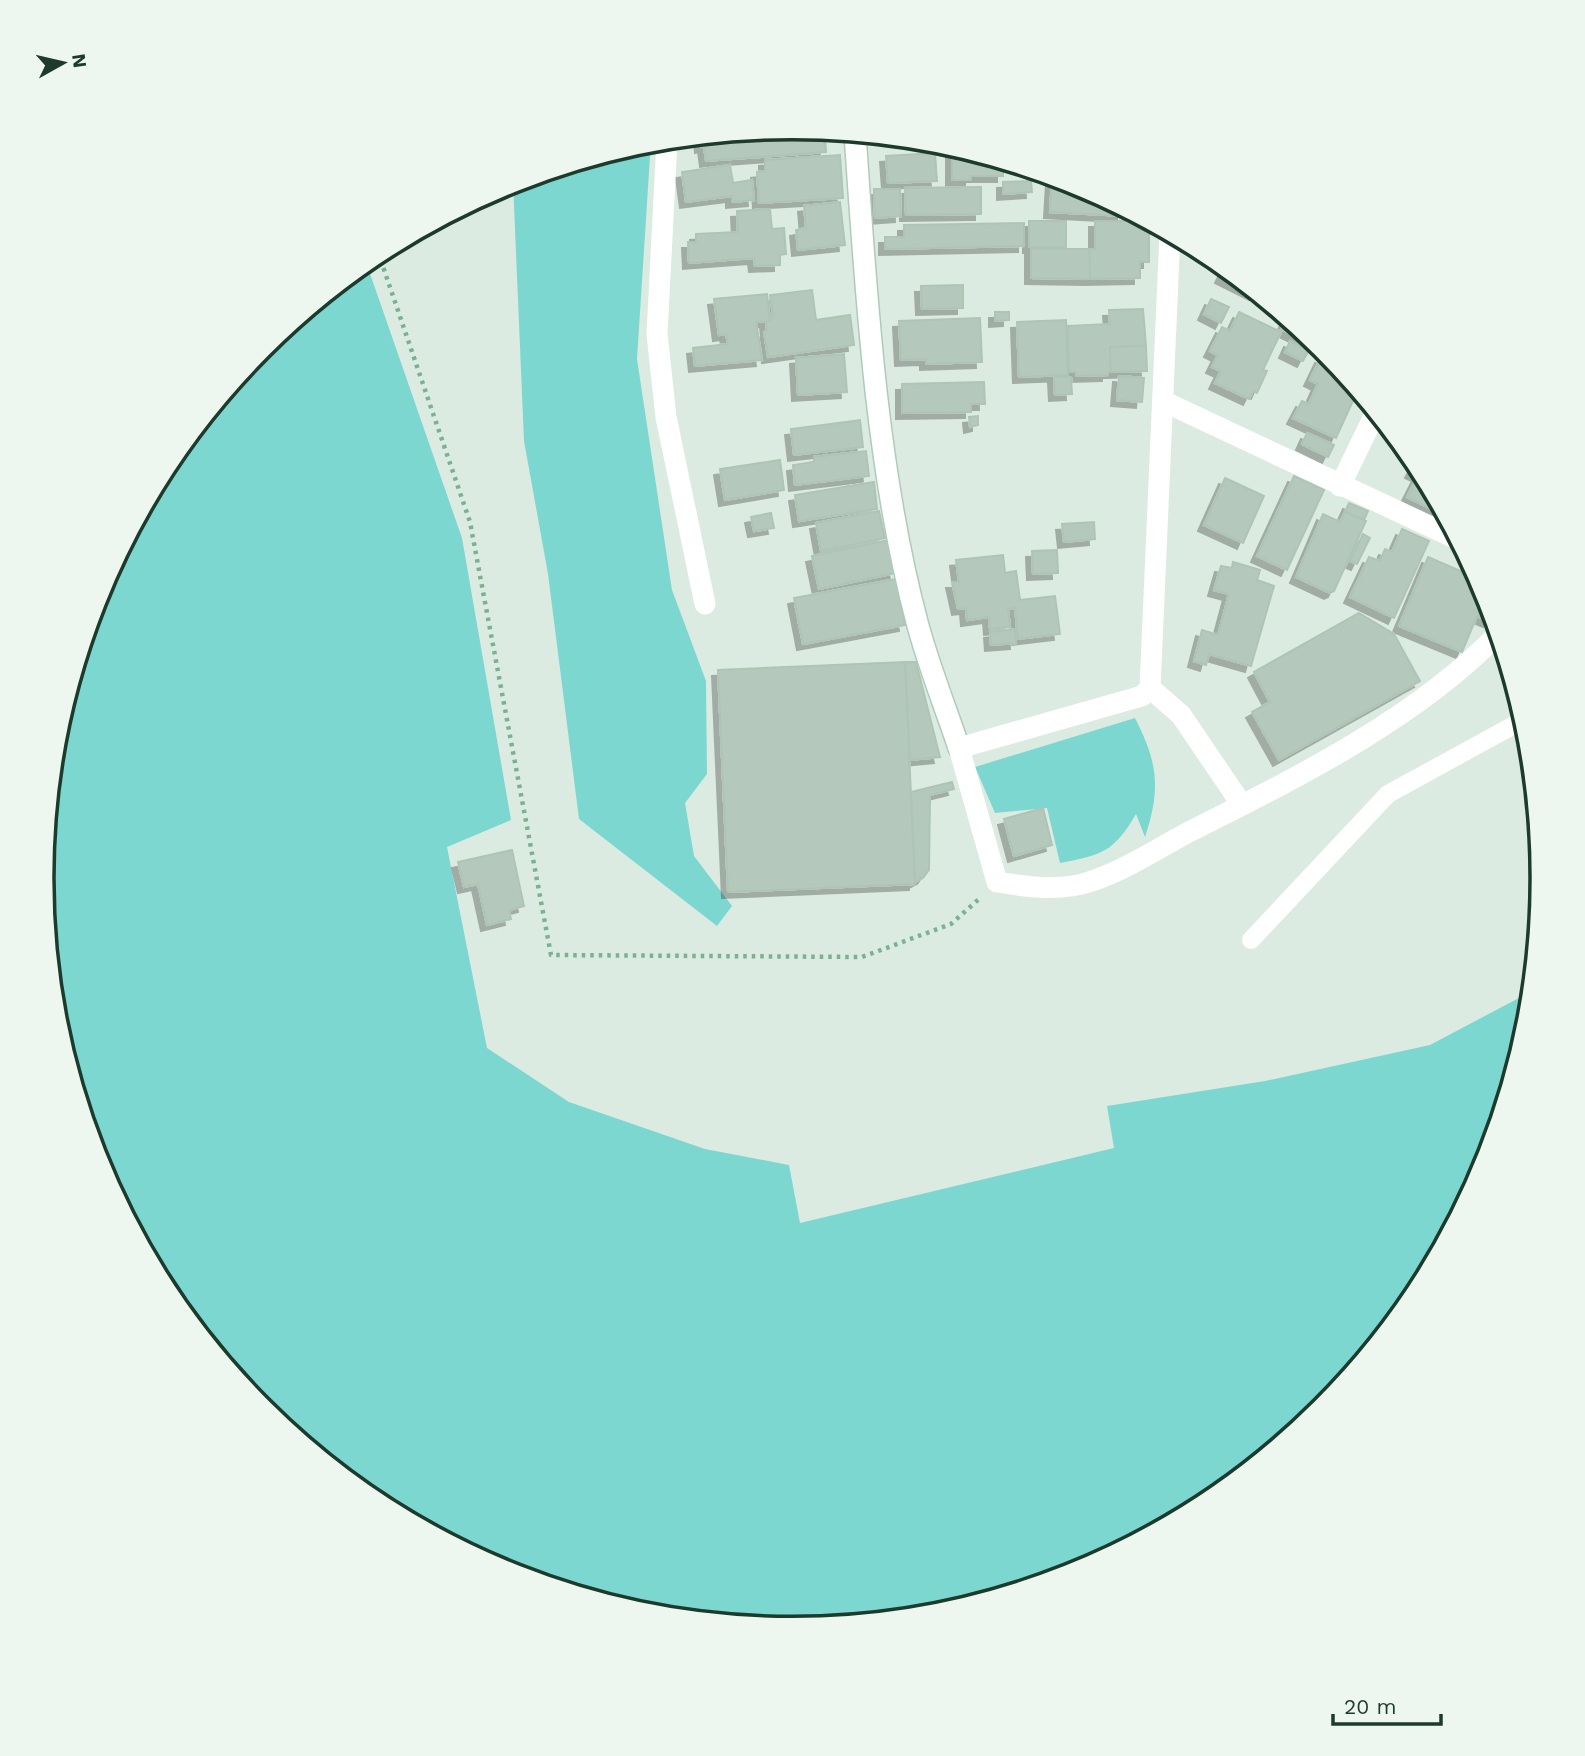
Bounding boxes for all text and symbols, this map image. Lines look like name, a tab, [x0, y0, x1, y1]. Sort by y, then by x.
north arrow	[28, 28, 98, 98]
text: N	[67, 52, 92, 69]
scale bar	[1333, 1682, 1442, 1726]
text: 20 m	[1344, 1694, 1396, 1719]

